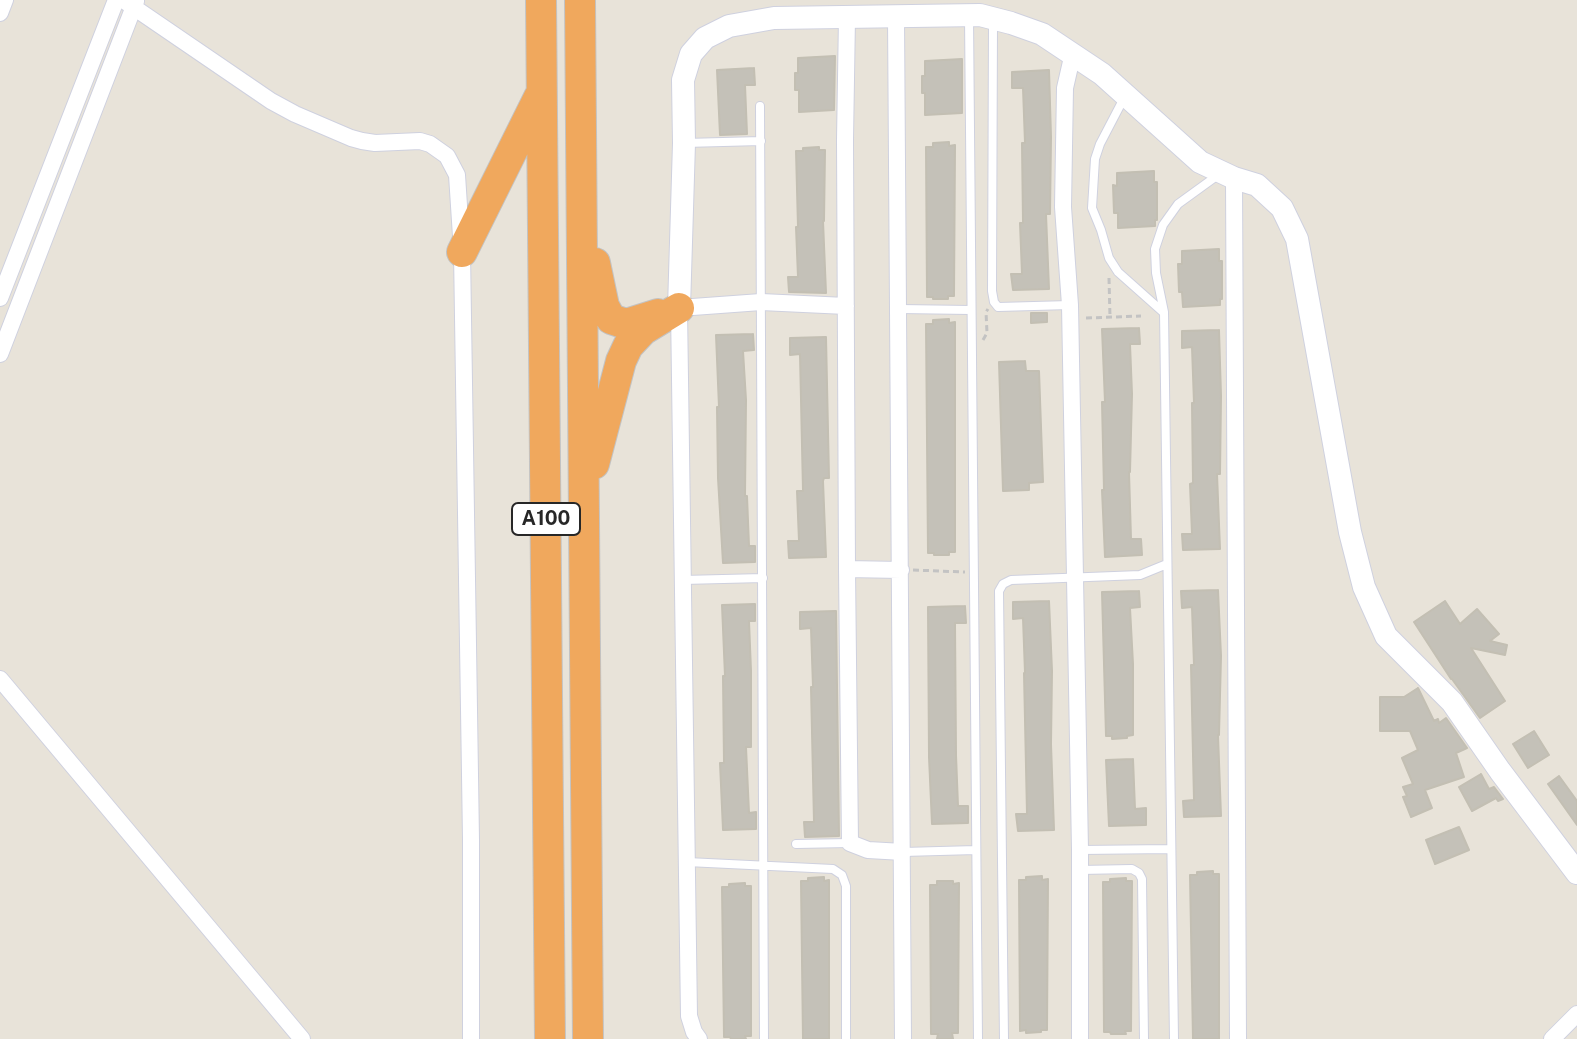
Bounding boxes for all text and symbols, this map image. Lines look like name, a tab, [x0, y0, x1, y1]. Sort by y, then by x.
road number: A100	[512, 503, 580, 535]

